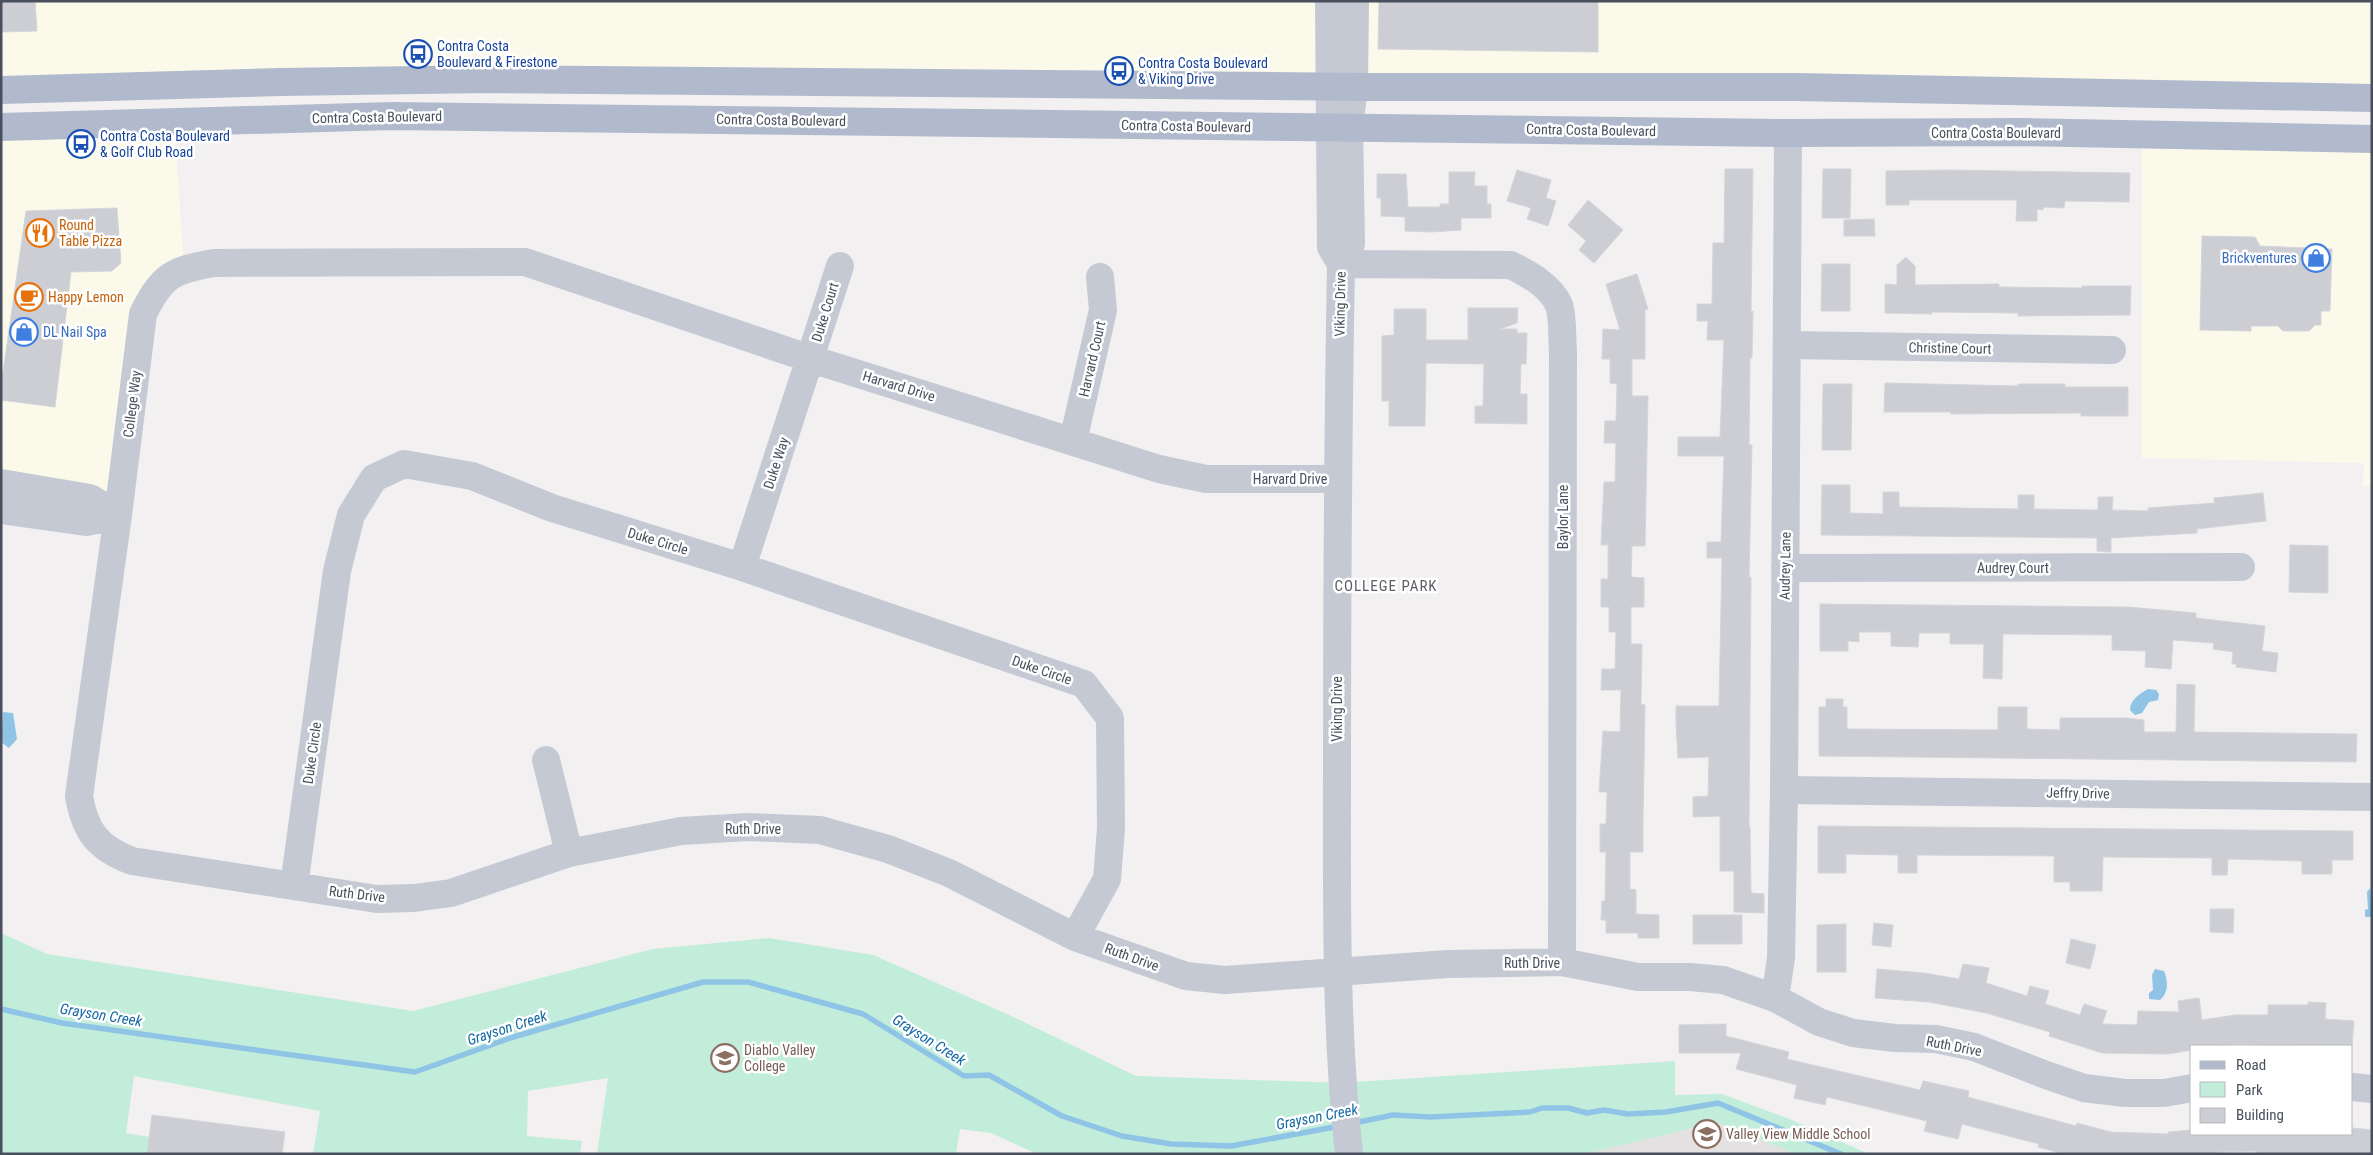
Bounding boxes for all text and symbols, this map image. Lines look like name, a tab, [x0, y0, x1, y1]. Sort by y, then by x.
place label: Contra Costa Boulevard & Firestone	[437, 38, 558, 70]
bus stop icon: Contra Costa Boulevard & Firestone	[403, 39, 433, 69]
place label: Contra Costa Boulevard & Viking Drive	[1138, 55, 1268, 87]
bus stop icon: Contra Costa Boulevard & Viking Drive	[1104, 56, 1134, 86]
street label: Contra Costa Boulevard	[312, 108, 442, 126]
street label: Contra Costa Boulevard	[716, 111, 846, 129]
street label: Contra Costa Boulevard	[1121, 117, 1251, 135]
street label: Contra Costa Boulevard	[1526, 121, 1656, 139]
street label: Contra Costa Boulevard	[1931, 125, 2061, 141]
place label: Contra Costa Boulevard & Golf Club Road	[100, 128, 230, 160]
bus stop icon: Contra Costa Boulevard & Golf Club Road	[66, 129, 96, 159]
place label: Round Table Pizza	[59, 217, 122, 249]
restaurant icon: Round Table Pizza	[25, 218, 55, 248]
shop icon: Brickventures	[2301, 243, 2331, 273]
place label: Brickventures	[2222, 250, 2297, 266]
street label: Viking Drive	[1331, 271, 1349, 337]
street label: Duke Court	[808, 280, 842, 344]
cafe icon: Happy Lemon	[14, 282, 44, 312]
place label: Happy Lemon	[48, 289, 124, 305]
shop icon: DL Nail Spa	[9, 317, 39, 347]
street label: Harvard Court	[1076, 320, 1108, 398]
place label: DL Nail Spa	[43, 324, 107, 340]
street label: Christine Court	[1908, 339, 1992, 357]
street label: Harvard Drive	[861, 367, 937, 405]
street label: College Way	[120, 369, 144, 438]
street label: Duke Way	[760, 435, 792, 491]
street label: Harvard Drive	[1253, 471, 1328, 487]
street label: Baylor Lane	[1555, 484, 1571, 549]
street label: Duke Circle	[626, 524, 691, 558]
street label: Audrey Lane	[1776, 531, 1794, 600]
street label: Audrey Court	[1977, 560, 2049, 576]
district label: COLLEGE PARK	[1334, 577, 1438, 595]
street label: Duke Circle	[1010, 652, 1074, 688]
street label: Viking Drive	[1329, 676, 1345, 742]
street label: Duke Circle	[300, 721, 324, 785]
street label: Jeffry Drive	[2046, 784, 2110, 802]
street label: Ruth Drive	[725, 821, 782, 837]
street label: Ruth Drive	[328, 883, 386, 905]
street label: Ruth Drive	[1103, 940, 1162, 974]
street label: Ruth Drive	[1504, 955, 1561, 971]
water label: Grayson Creek	[59, 1000, 144, 1030]
water label: Grayson Creek	[465, 1007, 550, 1049]
water label: Grayson Creek	[889, 1010, 969, 1070]
street label: Ruth Drive	[1925, 1033, 1984, 1059]
place label: Diablo Valley College	[744, 1042, 815, 1074]
school or university icon: Diablo Valley College	[710, 1043, 740, 1073]
legend	[2190, 1045, 2353, 1135]
text: Road	[2236, 1056, 2266, 1074]
text: Park	[2236, 1081, 2263, 1099]
water label: Grayson Creek	[1275, 1100, 1360, 1134]
text: Building	[2236, 1106, 2284, 1124]
school or university icon: Valley View Middle School	[1692, 1119, 1722, 1149]
place label: Valley View Middle School	[1726, 1126, 1871, 1142]

